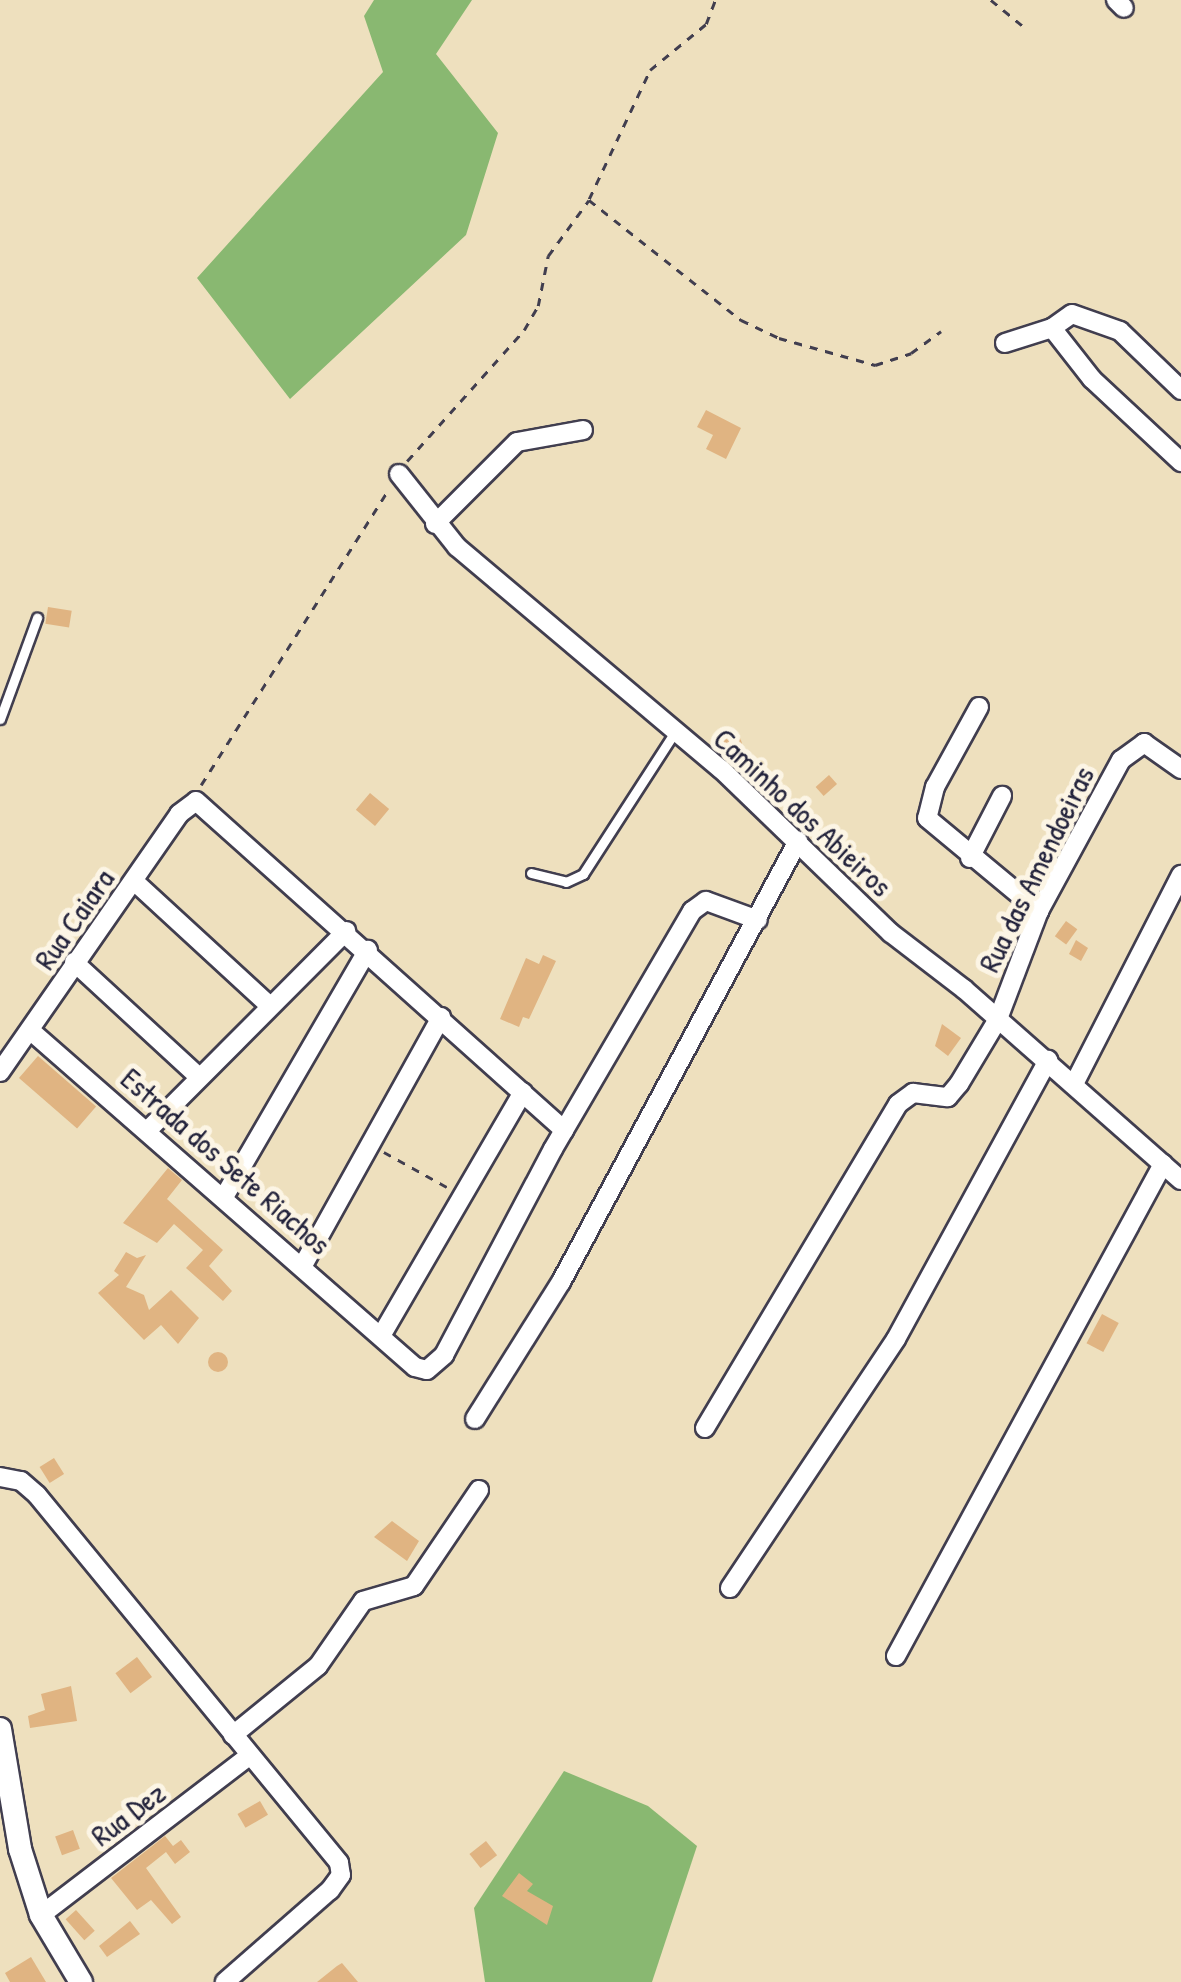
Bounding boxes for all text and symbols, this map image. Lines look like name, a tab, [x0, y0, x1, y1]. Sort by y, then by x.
street label: Caminho dos Abieiros	[707, 720, 899, 904]
street label: Rua das Amendoeiras	[971, 760, 1101, 978]
street label: Rua Caiara	[26, 862, 122, 976]
street label: Estrada dos Sete Riachos	[114, 1060, 338, 1262]
street label: Rua Dez	[84, 1775, 172, 1853]

